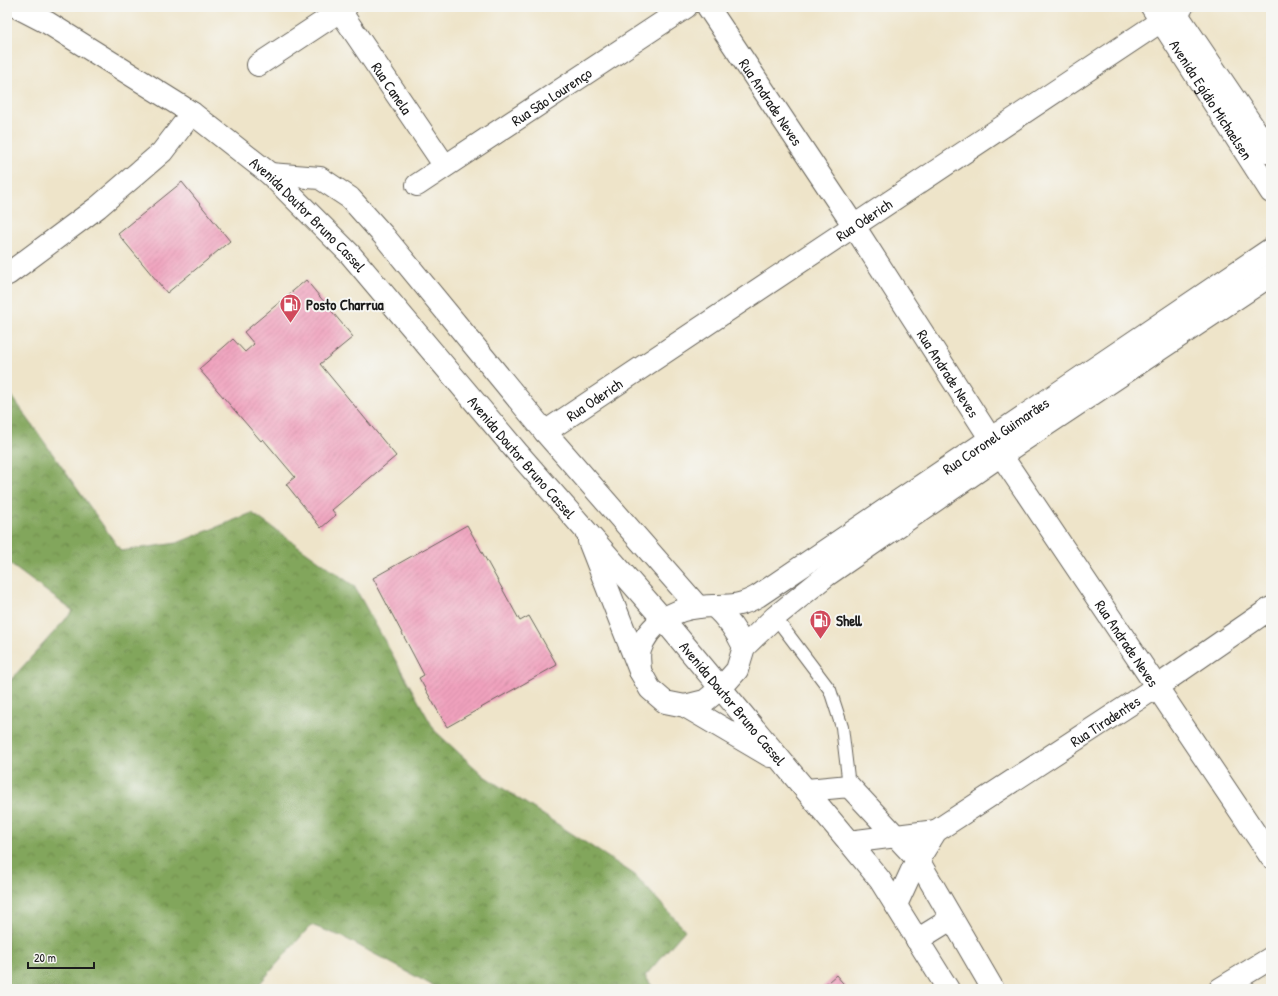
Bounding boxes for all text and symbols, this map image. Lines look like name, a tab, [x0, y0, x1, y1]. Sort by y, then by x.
street label: Avenida Egídio Michaelsen	[1165, 35, 1258, 164]
street label: Rua Andrade Neves	[735, 54, 808, 150]
street label: Rua Canela	[367, 58, 417, 118]
street label: Rua São Lourenço	[507, 62, 596, 130]
street label: Avenida Doutor Bruno Cassel	[246, 152, 371, 276]
street label: Rua Oderich	[831, 193, 896, 246]
fuel station icon: Posto Charrua	[277, 291, 303, 324]
place label: Posto Charrua	[306, 294, 384, 315]
street label: Rua Andrade Neves	[912, 325, 985, 421]
street label: Rua Oderich	[562, 373, 626, 426]
street label: Avenida Doutor Bruno Cassel	[463, 391, 581, 523]
street label: Rua Coronel Guimarães	[938, 392, 1053, 479]
street label: Rua Andrade Neves	[1091, 595, 1164, 691]
fuel station icon: Shell	[807, 607, 833, 640]
place label: Shell	[836, 610, 862, 631]
street label: Avenida Doutor Bruno Cassel	[675, 636, 791, 769]
street label: Rua Tiradentes	[1066, 690, 1144, 751]
scale bar	[28, 944, 94, 970]
text: 20 m	[34, 949, 56, 966]

